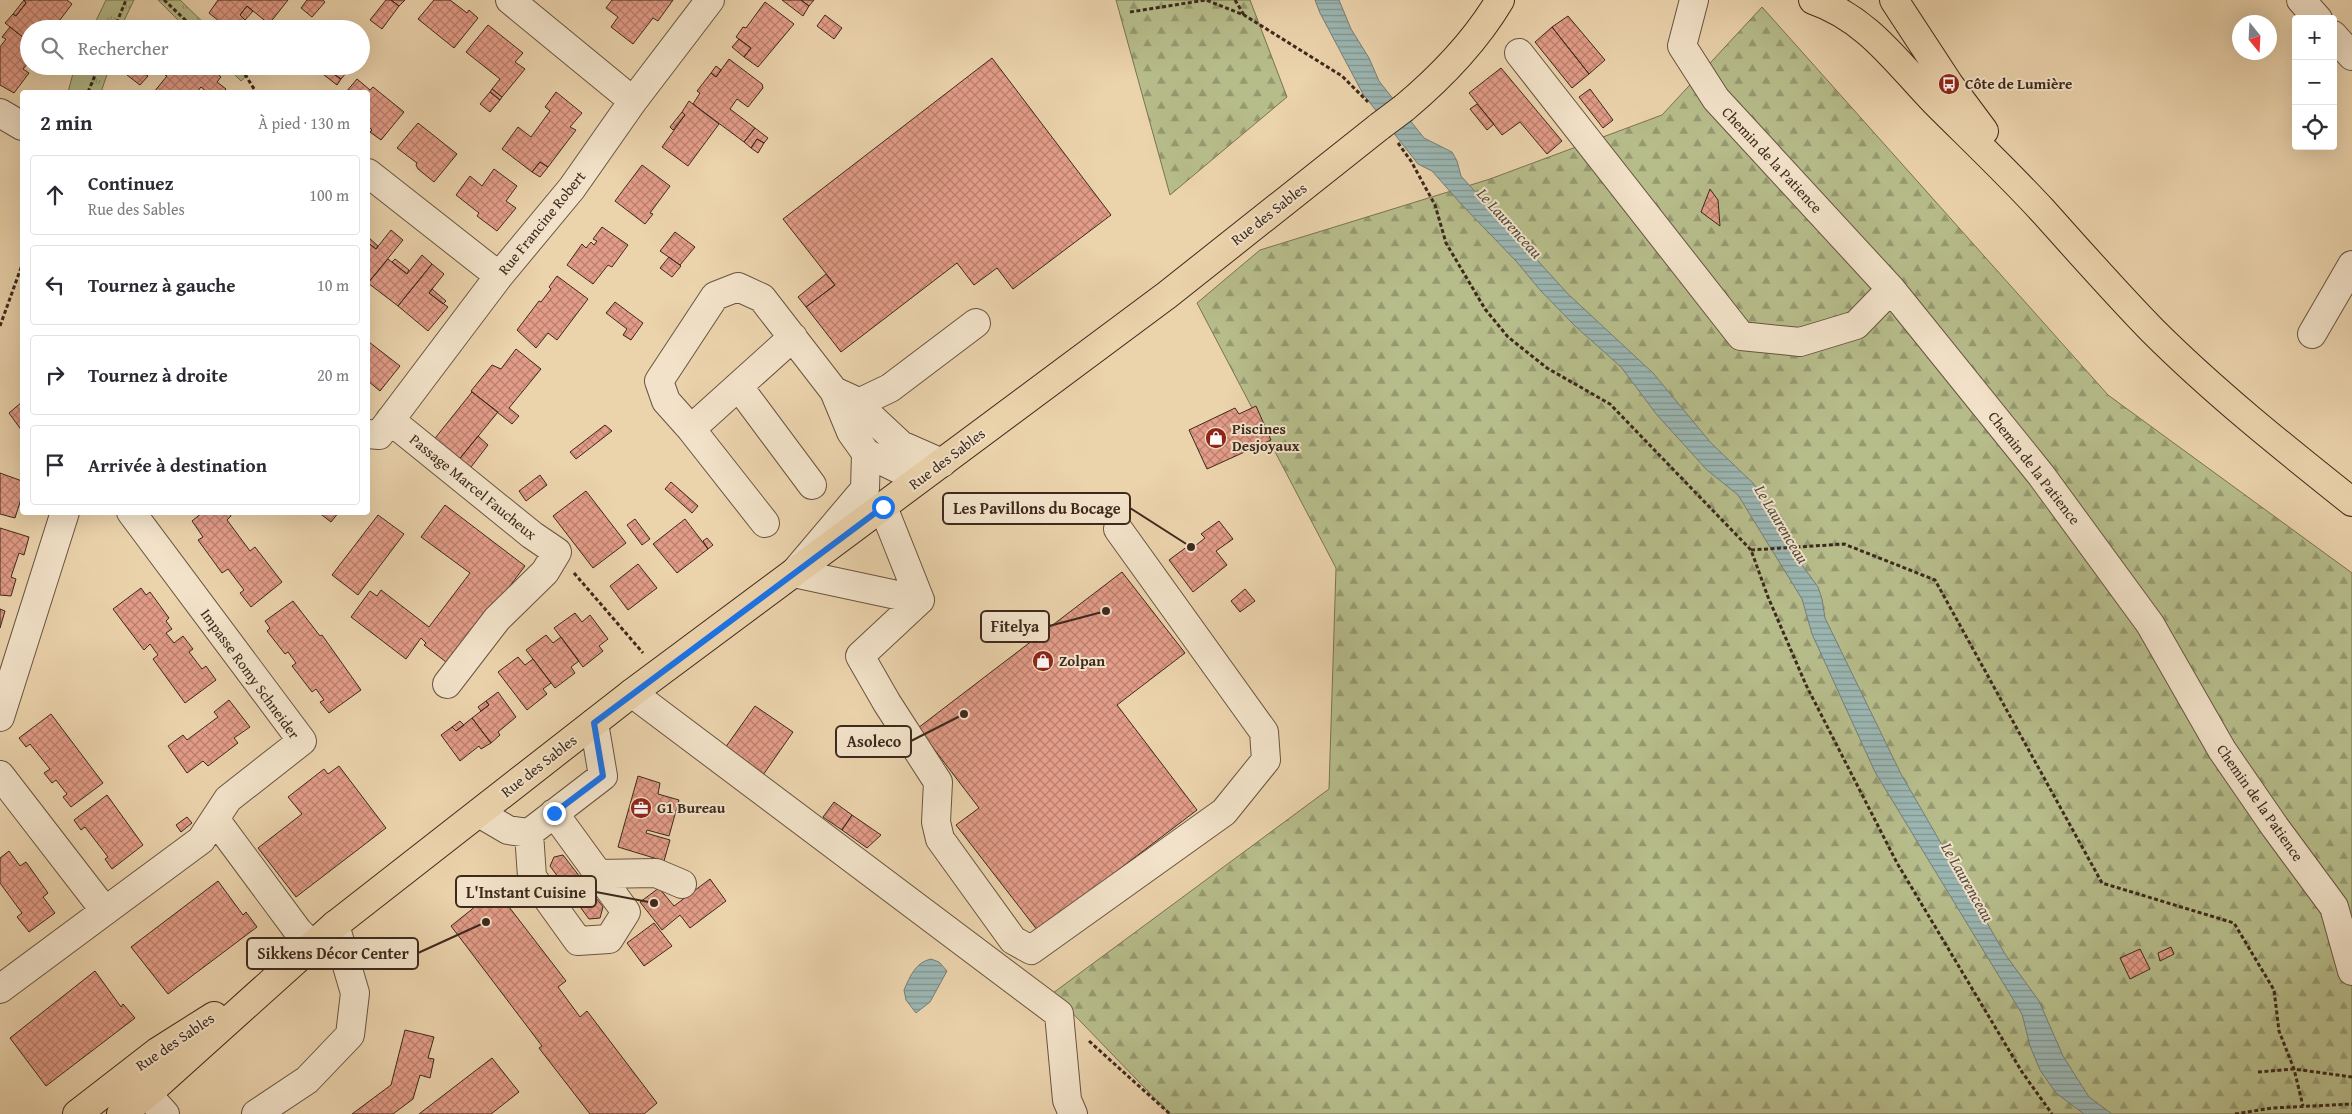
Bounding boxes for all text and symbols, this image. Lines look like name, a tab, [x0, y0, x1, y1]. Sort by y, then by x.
north arrow	[2232, 15, 2277, 60]
map controls	[2292, 15, 2337, 150]
button: +	[2292, 15, 2337, 60]
search box	[20, 20, 370, 75]
icon: search	[38, 34, 66, 62]
text: Rechercher	[78, 34, 169, 62]
button: −	[2292, 60, 2337, 105]
bus stop icon: Côte de Lumière	[1937, 72, 1961, 96]
place label: Côte de Lumière	[1965, 73, 2072, 94]
street label: Chemin de la Patience	[1717, 102, 1827, 217]
button: locate	[2292, 105, 2337, 150]
text: 2 min	[40, 107, 92, 138]
text: À pied · 130 m	[258, 111, 350, 135]
street label: Rue Francine Robert	[493, 166, 591, 279]
text: Continuez	[88, 169, 174, 197]
street label: Rue des Sables	[1226, 177, 1311, 250]
icon: ahead	[41, 181, 69, 209]
water label: Le Laurenceau	[1471, 181, 1549, 264]
text: 100 m	[309, 183, 349, 207]
text: Rue des Sables	[88, 197, 185, 221]
icon: left	[41, 271, 69, 299]
text: Tournez à gauche	[88, 271, 236, 299]
text: 10 m	[317, 273, 349, 297]
icon: right	[41, 361, 69, 389]
text: Tournez à droite	[88, 361, 228, 389]
text: 20 m	[317, 363, 349, 387]
street label: Chemin de la Patience	[1983, 407, 2085, 529]
place label: Piscines Desjoyaux	[1232, 418, 1300, 456]
street label: Rue des Sables	[904, 423, 989, 494]
shop icon: Piscines Desjoyaux	[1204, 426, 1228, 450]
street label: Passage Marcel Faucheux	[405, 429, 542, 545]
icon: arrive	[41, 451, 69, 479]
text: Arrivée à destination	[88, 451, 267, 479]
water label: Le Laurenceau	[1748, 479, 1815, 568]
callout: Les Pavillons du Bocage	[943, 493, 1130, 524]
route start	[872, 496, 895, 519]
text: Les Pavillons du Bocage	[953, 496, 1121, 520]
street label: Impasse Romy Schneider	[196, 604, 305, 743]
callout: Fitelya	[981, 611, 1049, 642]
text: Fitelya	[991, 614, 1040, 638]
shop icon: Zolpan	[1031, 649, 1055, 673]
place label: Zolpan	[1059, 650, 1105, 671]
callout: Asoleco	[836, 726, 911, 757]
street label: Rue des Sables	[496, 729, 581, 802]
text: Asoleco	[847, 729, 902, 753]
street label: Chemin de la Patience	[2212, 740, 2309, 865]
office icon: G1 Bureau	[629, 796, 653, 820]
place label: G1 Bureau	[657, 797, 726, 818]
route end	[543, 802, 566, 825]
water label: Le Laurenceau	[1935, 837, 2001, 926]
callout: L'Instant Cuisine	[456, 876, 596, 907]
text: L'Instant Cuisine	[466, 880, 586, 904]
callout: Sikkens Décor Center	[247, 938, 418, 969]
text: Sikkens Décor Center	[257, 941, 409, 965]
street label: Rue des Sables	[131, 1007, 218, 1076]

